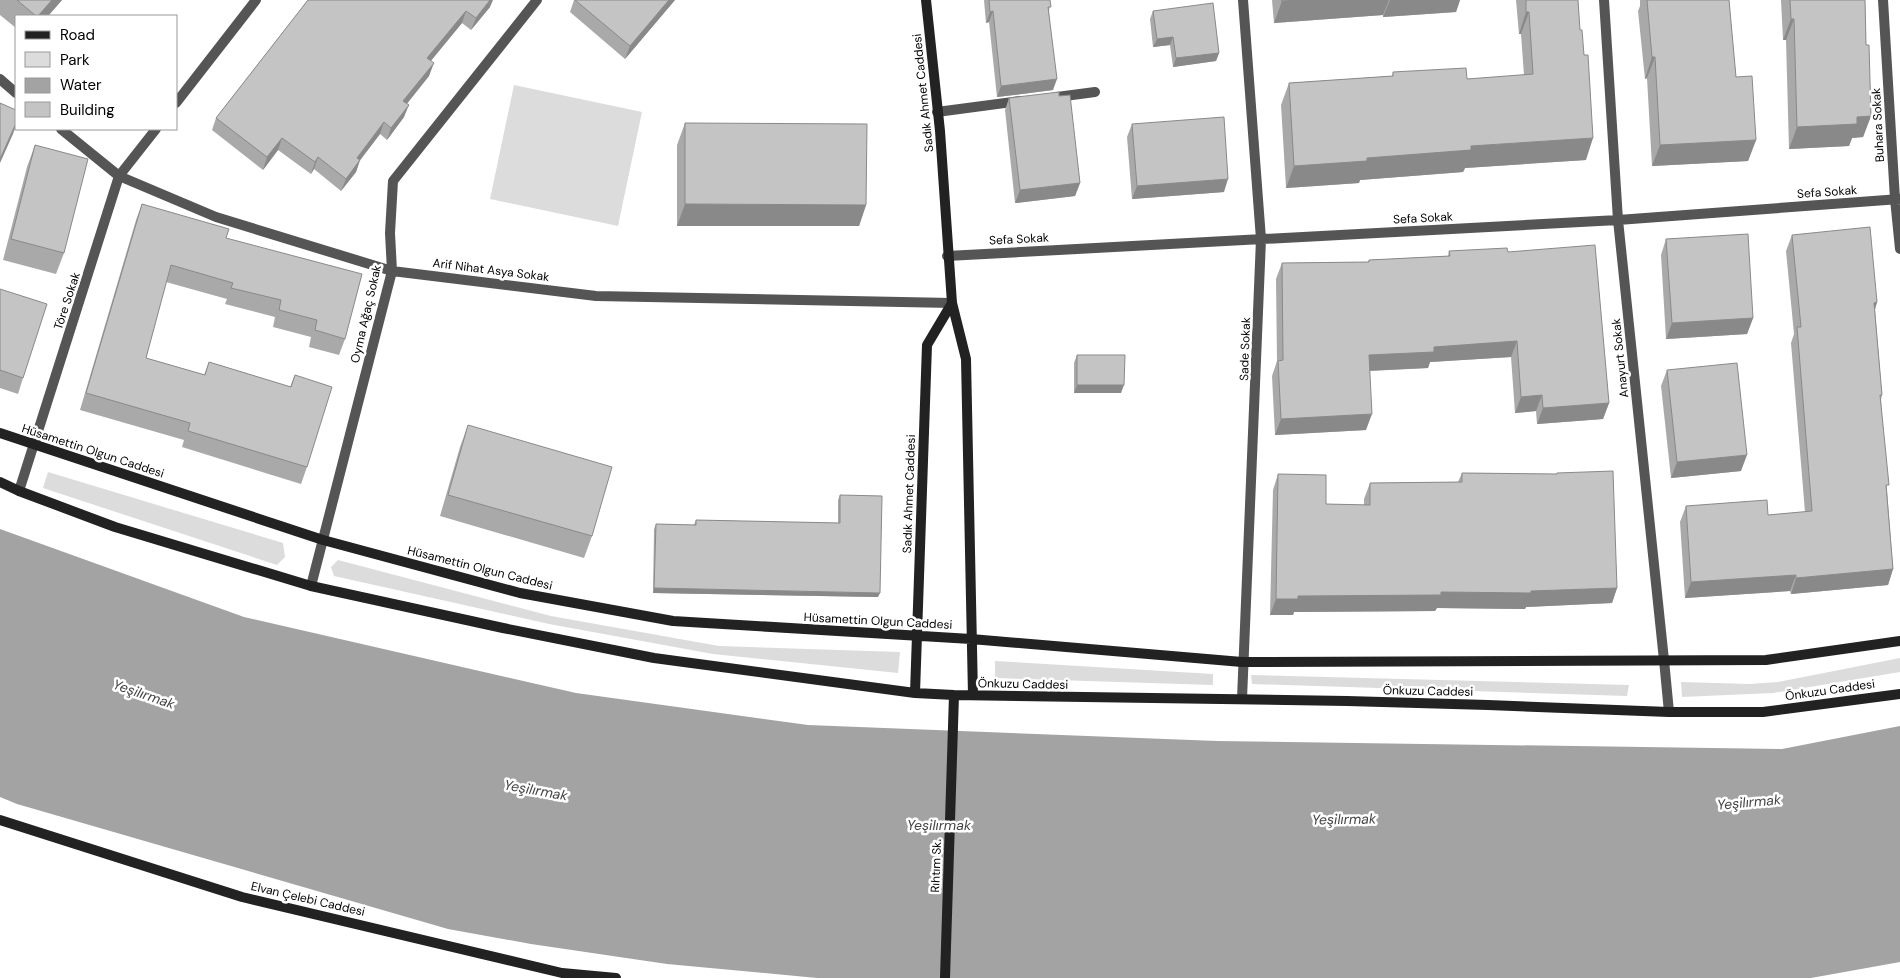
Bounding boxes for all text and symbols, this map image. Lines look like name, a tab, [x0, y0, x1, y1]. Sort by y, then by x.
legend	[15, 15, 178, 130]
text: Road	[60, 25, 95, 45]
street label: Sadık Ahmet Caddesi	[909, 33, 937, 153]
text: Park	[60, 50, 90, 70]
text: Water	[60, 75, 102, 95]
street label: Buhara Sokak	[1868, 87, 1888, 163]
text: Building	[60, 100, 115, 120]
street label: Sefa Sokak	[1797, 182, 1857, 202]
street label: Sefa Sokak	[1393, 208, 1453, 228]
street label: Sefa Sokak	[989, 229, 1049, 249]
street label: Arif Nihat Asya Sokak	[432, 255, 550, 285]
street label: Oyma Ağaç Sokak	[347, 263, 385, 365]
street label: Töre Sokak	[50, 270, 84, 332]
street label: Sade Sokak	[1236, 317, 1254, 381]
street label: Anayurt Sokak	[1608, 318, 1632, 398]
street label: Hüsamettin Olgun Caddesi	[20, 420, 166, 482]
street label: Sadık Ahmet Caddesi	[899, 434, 919, 554]
street label: Hüsamettin Olgun Caddesi	[406, 542, 554, 594]
street label: Hüsamettin Olgun Caddesi	[803, 609, 953, 633]
water label: Yeşilırmak	[111, 675, 178, 713]
street label: Önkuzu Caddesi	[978, 675, 1069, 693]
street label: Önkuzu Caddesi	[1784, 676, 1876, 704]
street label: Önkuzu Caddesi	[1383, 682, 1474, 700]
water label: Yeşilırmak	[503, 776, 570, 805]
water label: Yeşilırmak	[1716, 790, 1783, 814]
water label: Yeşilırmak	[1312, 809, 1377, 829]
water label: Yeşilırmak	[907, 816, 972, 834]
street label: Rıhtım Sk.	[927, 839, 945, 893]
street label: Elvan Çelebi Caddesi	[249, 878, 367, 920]

